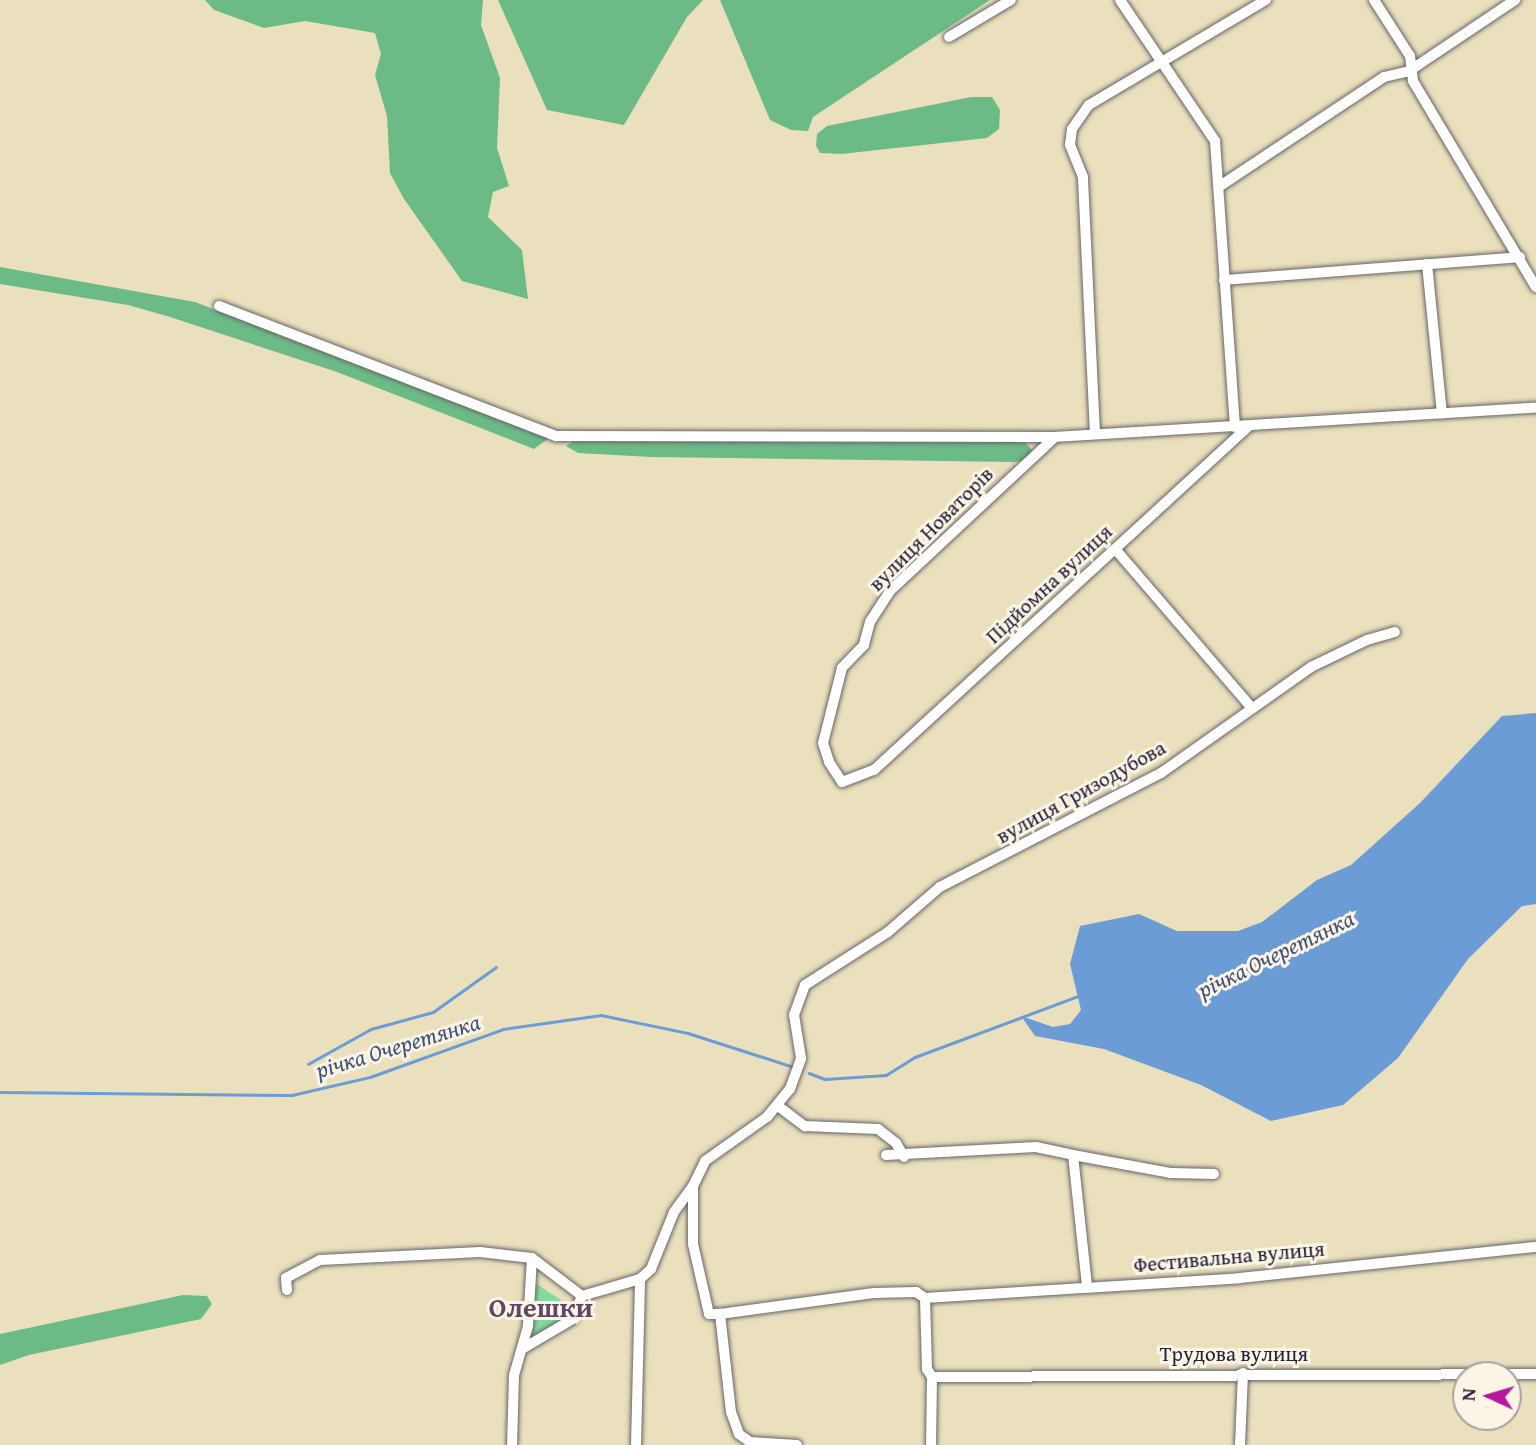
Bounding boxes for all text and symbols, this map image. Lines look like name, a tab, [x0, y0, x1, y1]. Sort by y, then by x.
street label: вулиця Новаторів	[864, 462, 998, 596]
street label: Підйомна вулиця	[981, 519, 1117, 649]
street label: вулиця Гризодубова	[992, 735, 1170, 849]
water label: річка Очеретянка	[1194, 904, 1358, 1004]
water label: річка Очеретянка	[313, 1008, 483, 1084]
street label: Фестивальна вулиця	[1133, 1236, 1325, 1278]
district label: Олешки	[489, 1290, 593, 1324]
street label: Трудова вулиця	[1160, 1341, 1308, 1367]
north arrow	[1452, 1361, 1522, 1431]
text: N	[1454, 1387, 1482, 1402]

